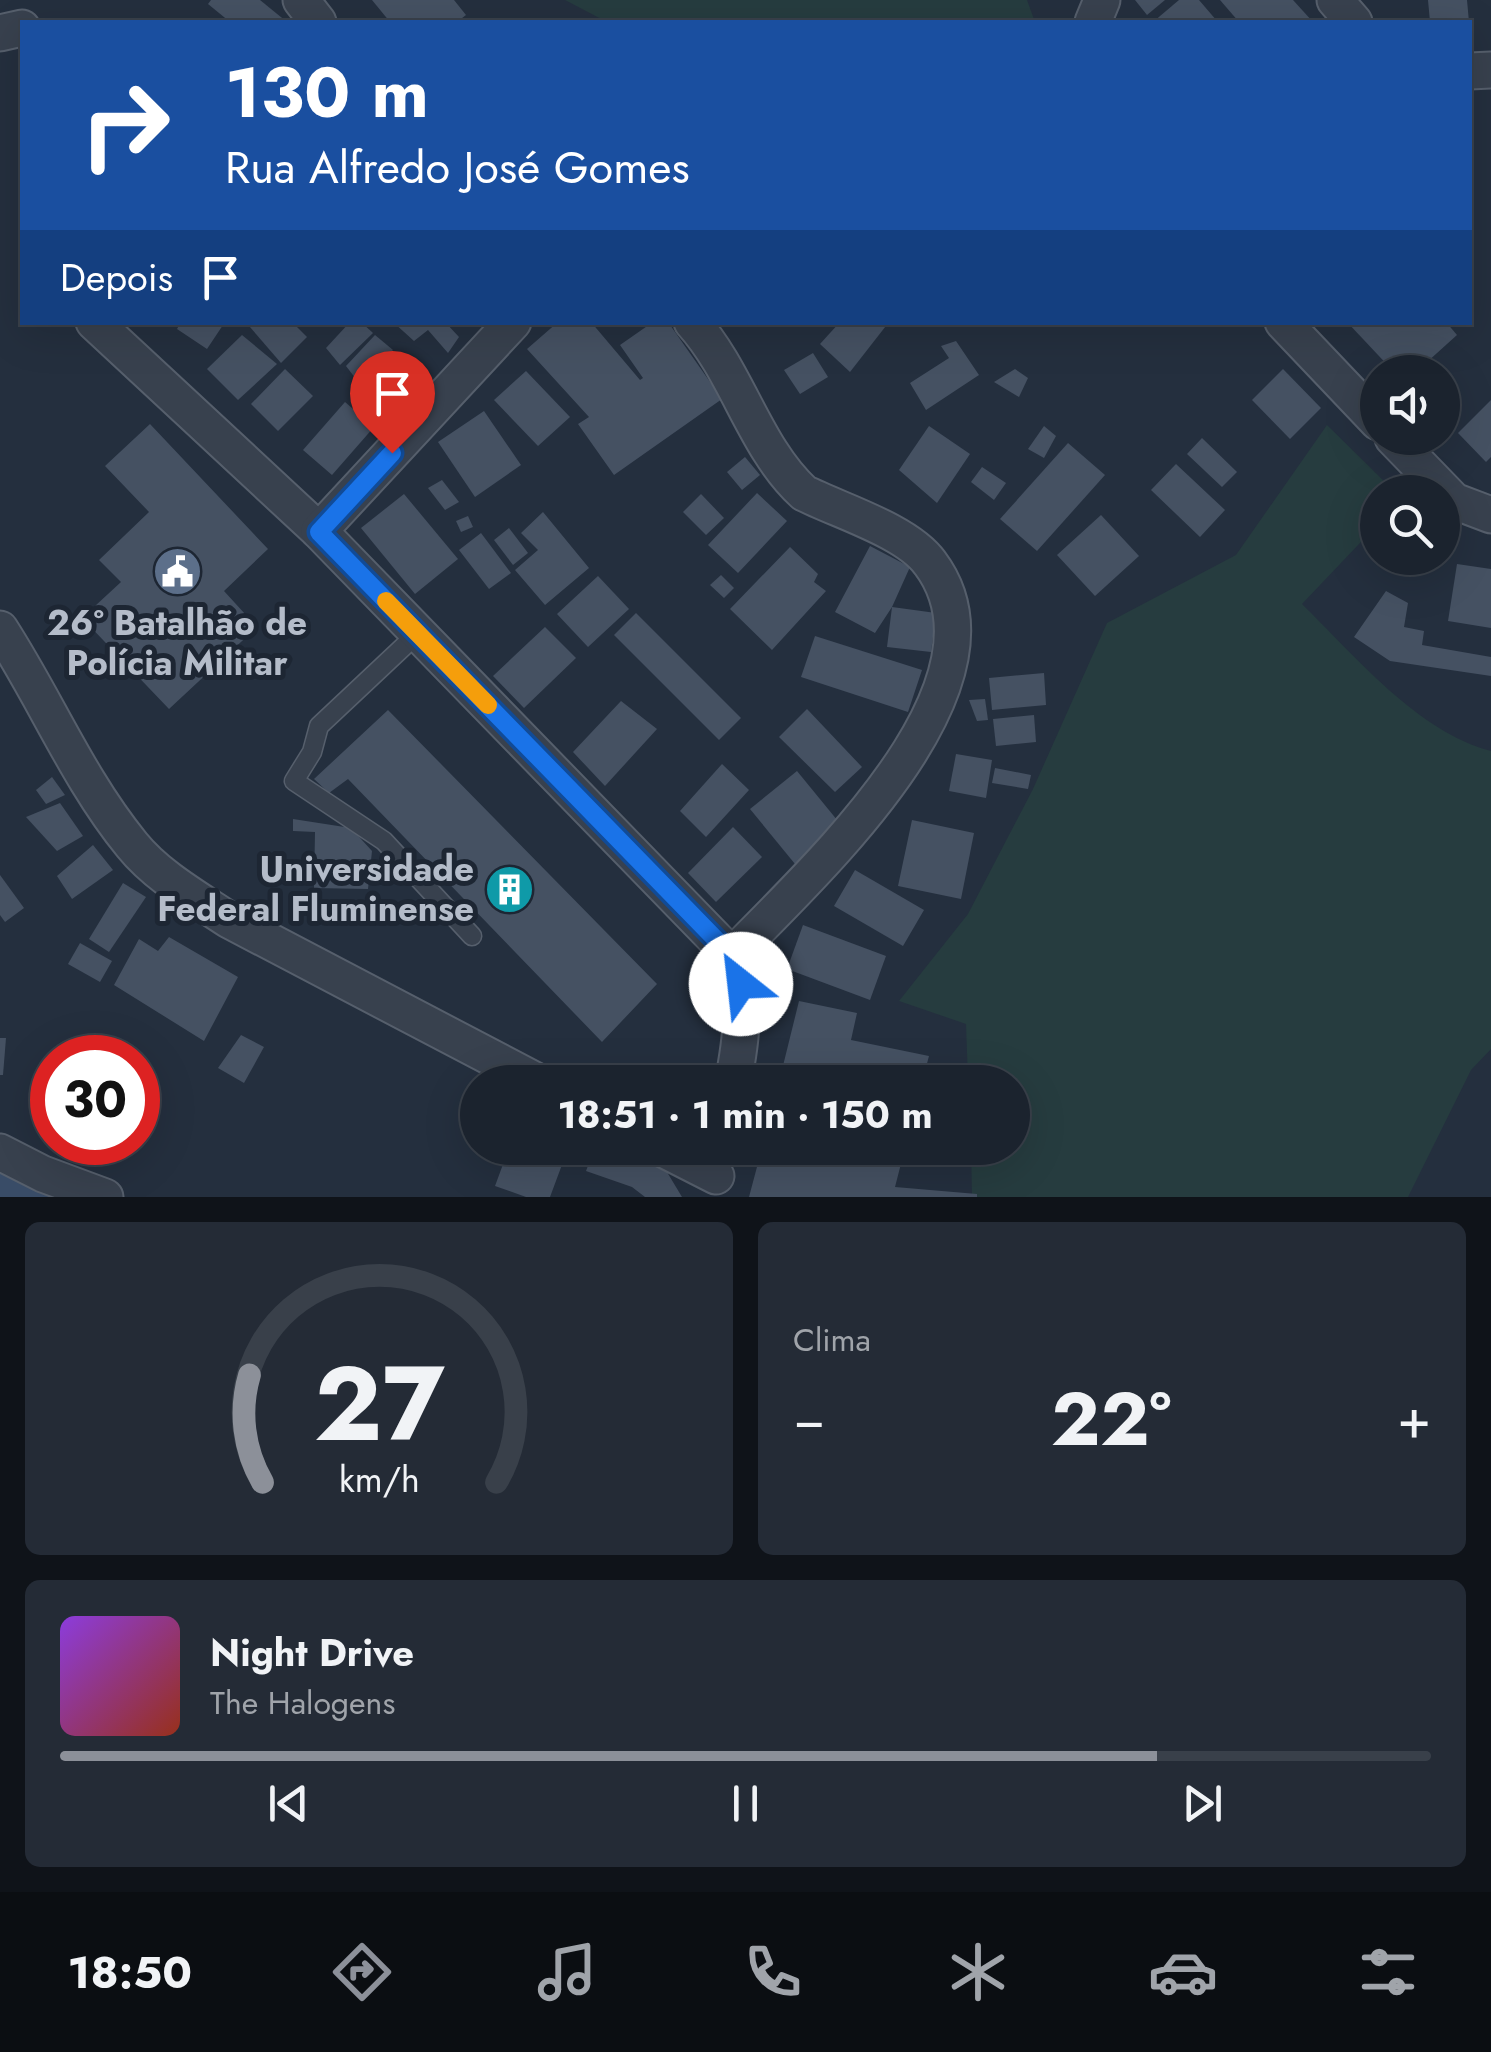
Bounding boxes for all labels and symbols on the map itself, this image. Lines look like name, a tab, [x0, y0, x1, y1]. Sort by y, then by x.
pin	[350, 351, 435, 454]
public building icon: 26º Batalhão de Polícia Militar	[151, 545, 203, 597]
place label: 26º Batalhão de Polícia Militar	[47, 598, 307, 688]
place label: Universidade Federal Fluminense	[157, 844, 474, 934]
building icon: Universidade Federal Fluminense	[483, 863, 535, 915]
position arrow	[689, 932, 793, 1036]
speed limit sign: 30	[30, 1035, 160, 1165]

